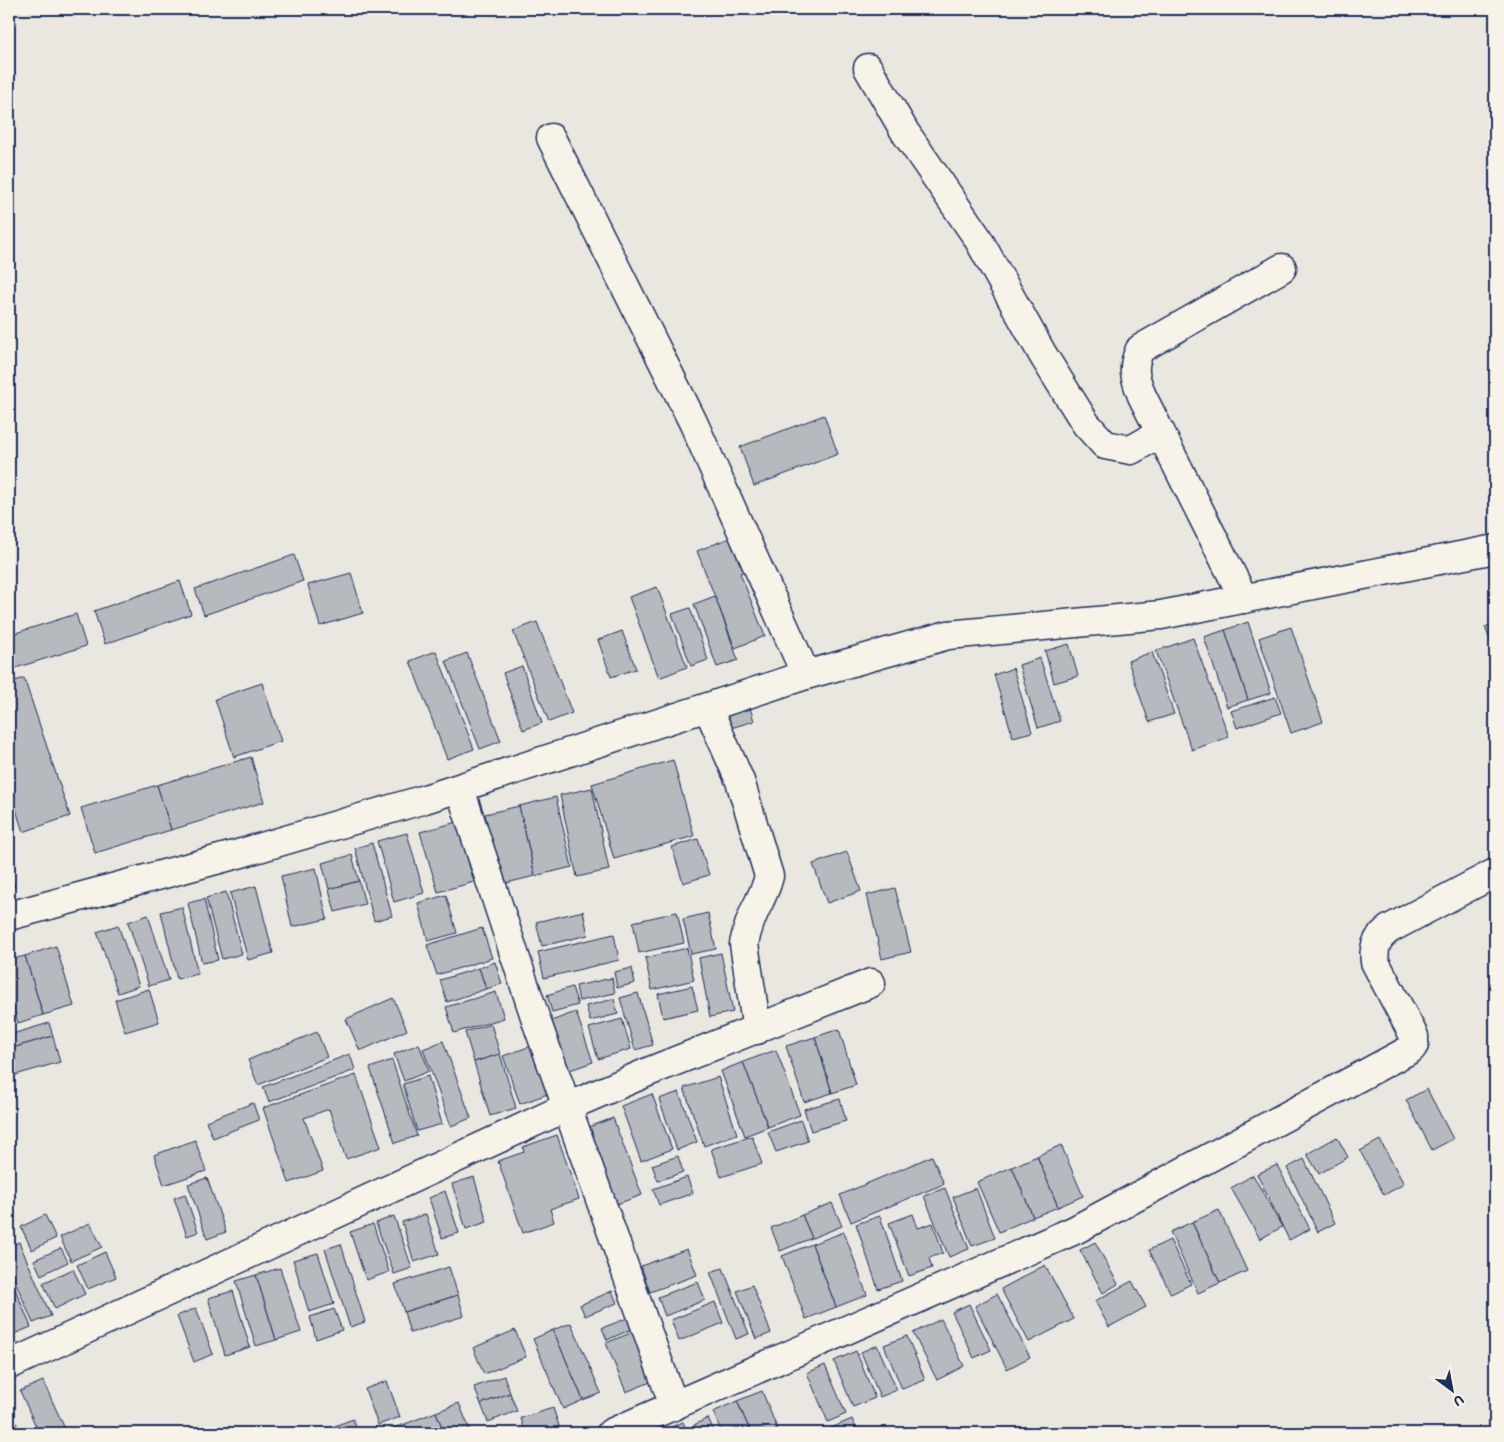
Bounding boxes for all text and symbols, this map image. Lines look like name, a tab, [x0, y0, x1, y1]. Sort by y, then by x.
north arrow	[1426, 1364, 1476, 1414]
text: U	[1450, 1391, 1467, 1410]

